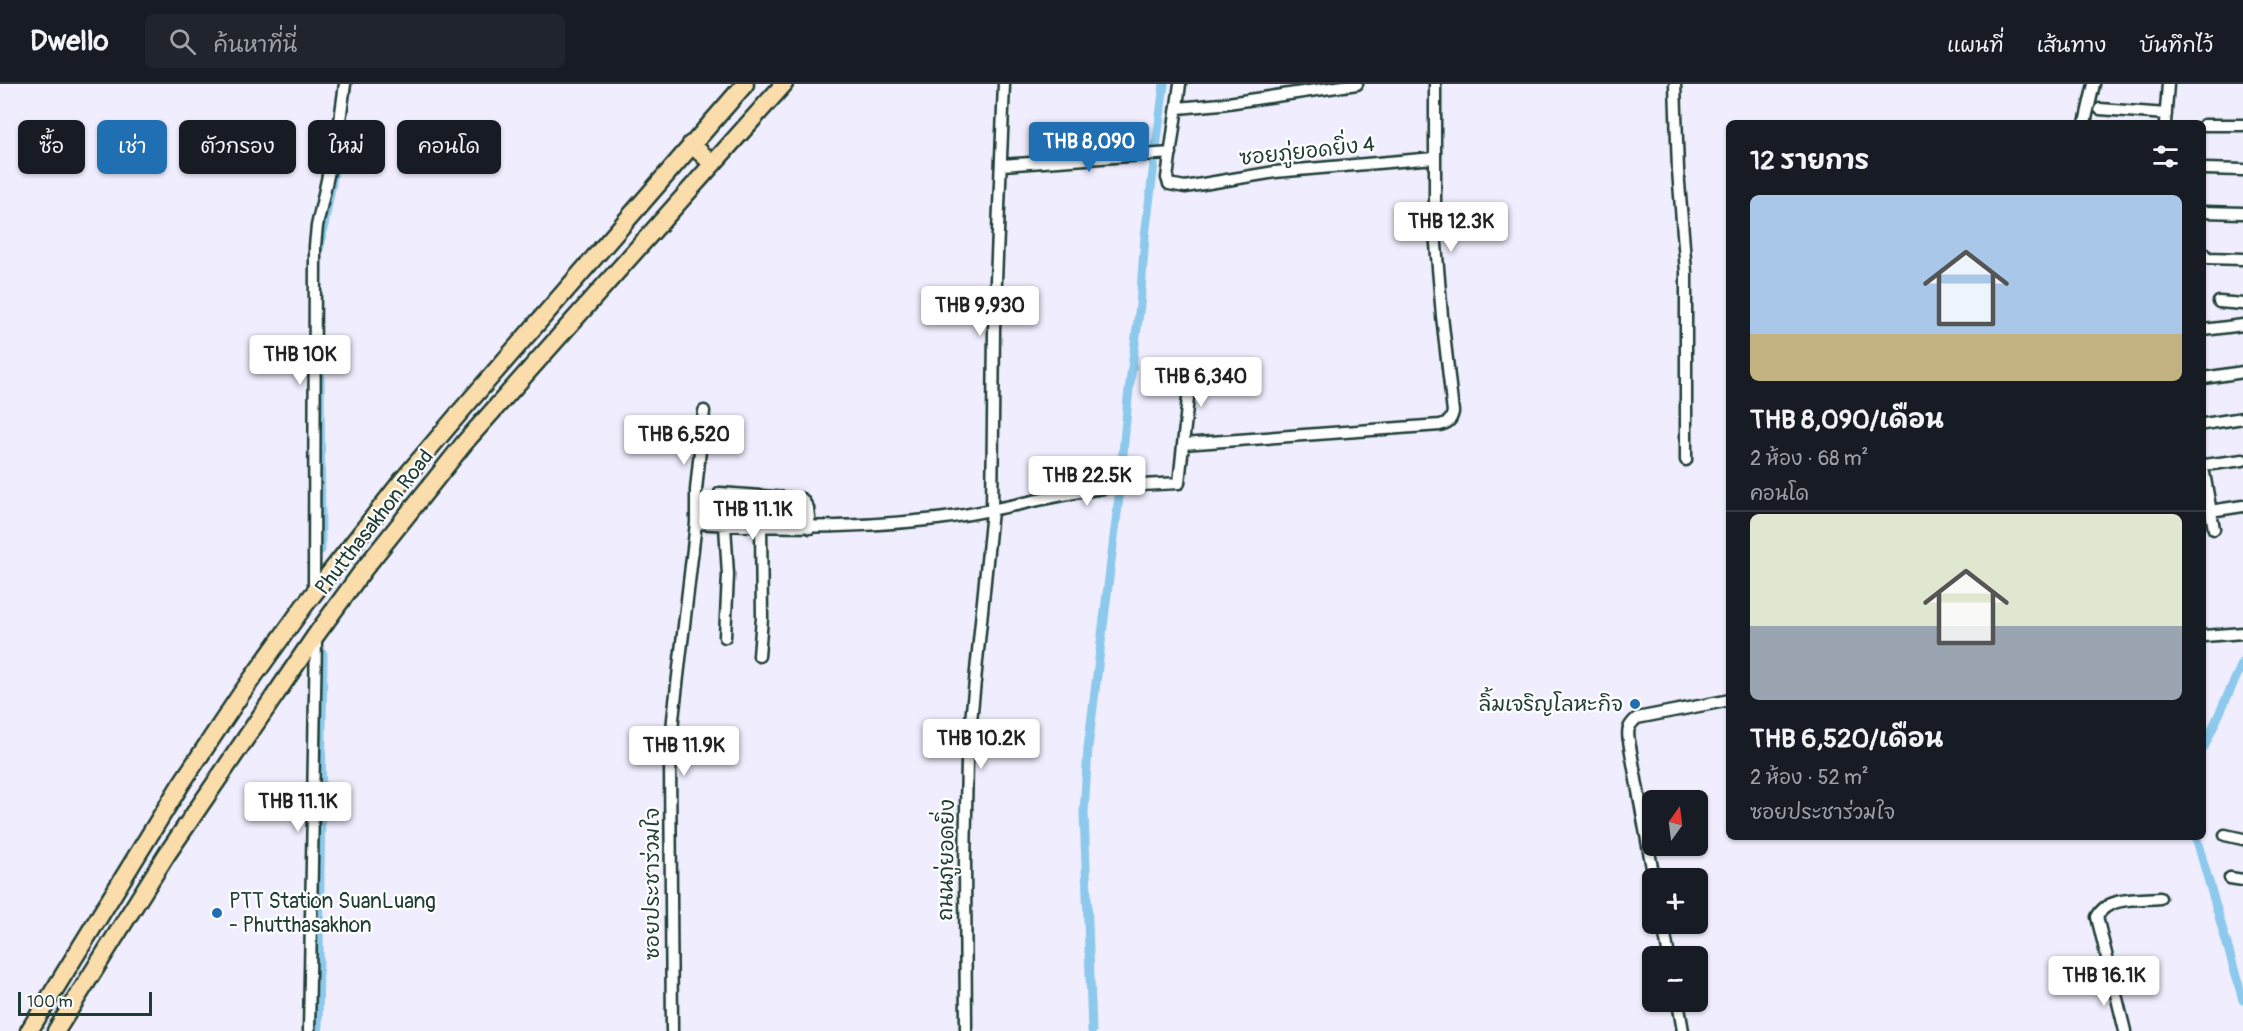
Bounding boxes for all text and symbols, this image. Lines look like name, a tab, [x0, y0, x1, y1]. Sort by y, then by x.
search box	[145, 14, 565, 68]
text: Dwello	[30, 24, 109, 59]
icon: search	[166, 25, 199, 58]
text: ค้นหาที่นี่	[214, 31, 297, 59]
text: แผนที่	[1947, 32, 2004, 59]
text: เส้นทาง	[2037, 32, 2106, 59]
text: บันทึกไว้	[2139, 32, 2213, 59]
chip: ซื้อ	[18, 120, 85, 174]
chip: เช่า	[97, 120, 167, 174]
chip: ตัวกรอง	[179, 120, 296, 174]
chip: ใหม่	[308, 120, 385, 174]
chip: คอนโด	[397, 120, 501, 174]
pin: THB 8,090	[1020, 122, 1158, 173]
street label: ซอยภู่ยอดยิ่ง 4	[1237, 127, 1376, 174]
text: THB 8,090	[1043, 129, 1135, 154]
icon: filters	[2149, 140, 2182, 173]
text: 12 รายการ	[1750, 145, 1869, 177]
pin: THB 12.3K	[1382, 202, 1520, 253]
text: THB 12.3K	[1408, 209, 1494, 234]
icon: home	[1912, 234, 2020, 342]
pin: THB 9,930	[911, 286, 1049, 337]
text: THB 9,930	[935, 293, 1025, 318]
pin: THB 10K	[245, 335, 355, 386]
text: THB 10K	[264, 342, 336, 367]
pin: THB 6,340	[1132, 357, 1270, 408]
text: THB 6,340	[1155, 364, 1247, 389]
text: THB 8,090/เดือน	[1750, 404, 1944, 436]
pin: THB 6,520	[615, 415, 753, 466]
text: THB 6,520	[638, 422, 730, 447]
street label: Phutthasakhon Road	[309, 444, 440, 600]
text: 2 ห้อง · 68 m²	[1750, 446, 1868, 471]
pin: THB 22.5K	[1018, 456, 1156, 507]
text: THB 22.5K	[1042, 463, 1132, 488]
text: คอนโด	[1750, 481, 1809, 506]
pin: THB 11.1K	[684, 490, 822, 541]
text: THB 11.1K	[713, 497, 793, 522]
icon: home	[1912, 553, 2020, 661]
place label: ลิ้มเจริญโลหะกิจ	[1479, 686, 1623, 718]
marker: ลิ้มเจริญโลหะกิจ	[1628, 697, 1642, 711]
pin: THB 10.2K	[912, 719, 1050, 770]
text: THB 6,520/เดือน	[1750, 723, 1943, 755]
pin: THB 11.9K	[615, 726, 753, 777]
text: THB 10.2K	[937, 726, 1025, 751]
text: THB 11.9K	[643, 733, 725, 758]
text: 2 ห้อง · 52 m²	[1750, 765, 1869, 790]
pin: THB 11.1K	[229, 782, 367, 833]
text: THB 11.1K	[258, 789, 338, 814]
north arrow	[1642, 790, 1708, 856]
map controls	[1642, 790, 1708, 1012]
street label: ถนนภู่ยอดยิ่ง	[928, 799, 963, 921]
text: ซอยประชาร่วมใจ	[1750, 800, 1895, 825]
street label: ซอยประชาร่วมใจ	[639, 808, 666, 960]
button: +	[1642, 868, 1708, 934]
place label: PTT Station SuanLuang - Phutthasakhon	[229, 888, 436, 939]
marker: PTT Station SuanLuang - Phutthasakhon	[210, 906, 224, 920]
button: −	[1642, 946, 1708, 1012]
pin: THB 16.1K	[2035, 956, 2173, 1007]
text: THB 16.1K	[2062, 963, 2146, 988]
scale bar	[18, 989, 152, 1016]
text: 100 m	[27, 992, 73, 1012]

